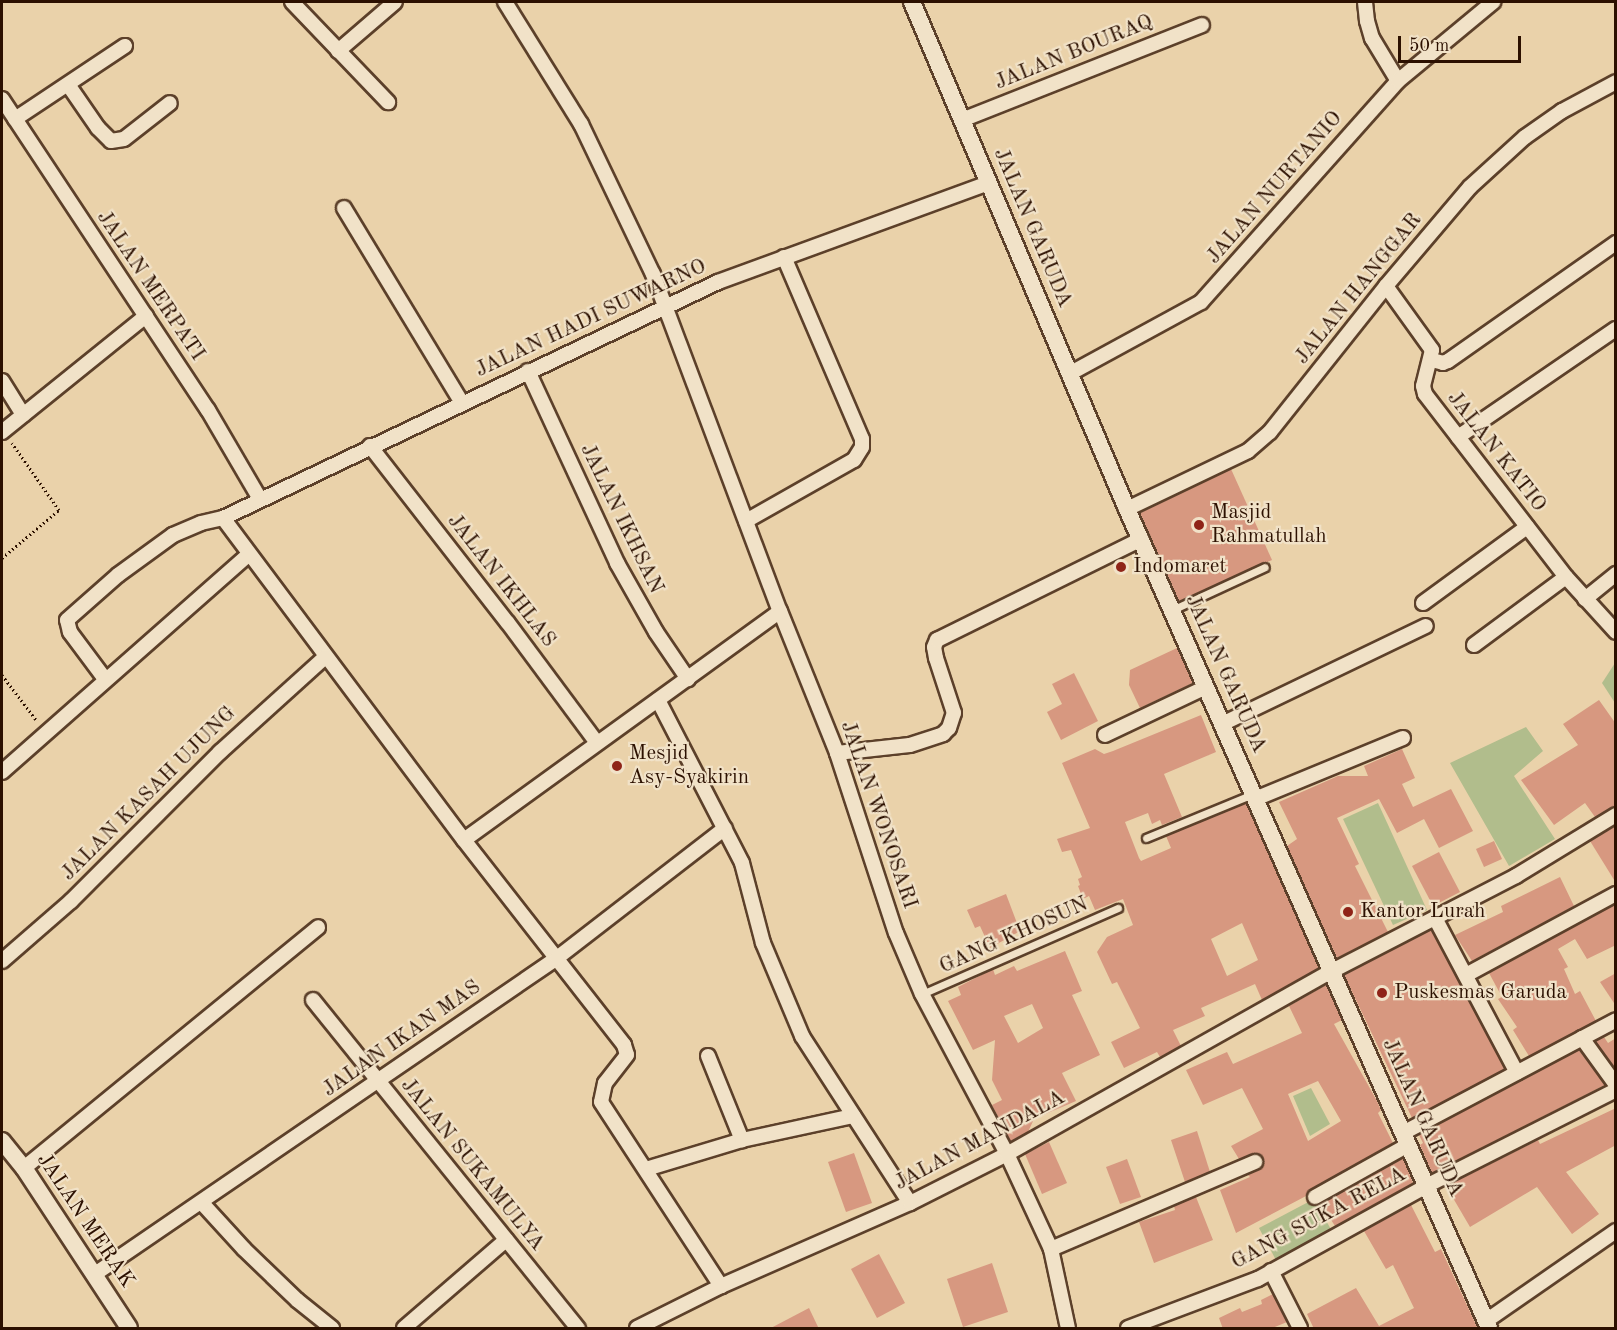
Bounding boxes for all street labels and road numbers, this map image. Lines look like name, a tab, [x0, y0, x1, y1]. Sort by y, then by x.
street label: JALAN BOURAQ	[991, 10, 1157, 96]
street label: JALAN NURTANIO	[1202, 106, 1348, 270]
street label: JALAN GARUDA	[987, 145, 1077, 311]
street label: JALAN MERPATI	[90, 206, 210, 366]
street label: JALAN HANGGAR	[1290, 208, 1428, 370]
street label: JALAN HADI SUWARNO	[472, 254, 710, 384]
street label: JALAN KATIO	[1441, 387, 1551, 517]
street label: JALAN IKHSAN	[574, 440, 668, 598]
street label: JALAN IKHLAS	[441, 509, 561, 653]
street label: JALAN GARUDA	[1179, 591, 1271, 757]
street label: JALAN KASAH UJUNG	[56, 701, 242, 887]
street label: JALAN WONOSARI	[834, 718, 922, 912]
street label: GANG KHOSUN	[936, 892, 1092, 980]
street label: JALAN IKAN MAS	[318, 975, 486, 1103]
street label: JALAN GARUDA	[1376, 1035, 1468, 1201]
street label: JALAN SUKAMULYA	[395, 1074, 549, 1256]
street label: JALAN MANDALA	[891, 1085, 1069, 1197]
street label: JALAN MERAK	[31, 1149, 139, 1293]
street label: GANG SUKA RELA	[1227, 1162, 1411, 1276]

